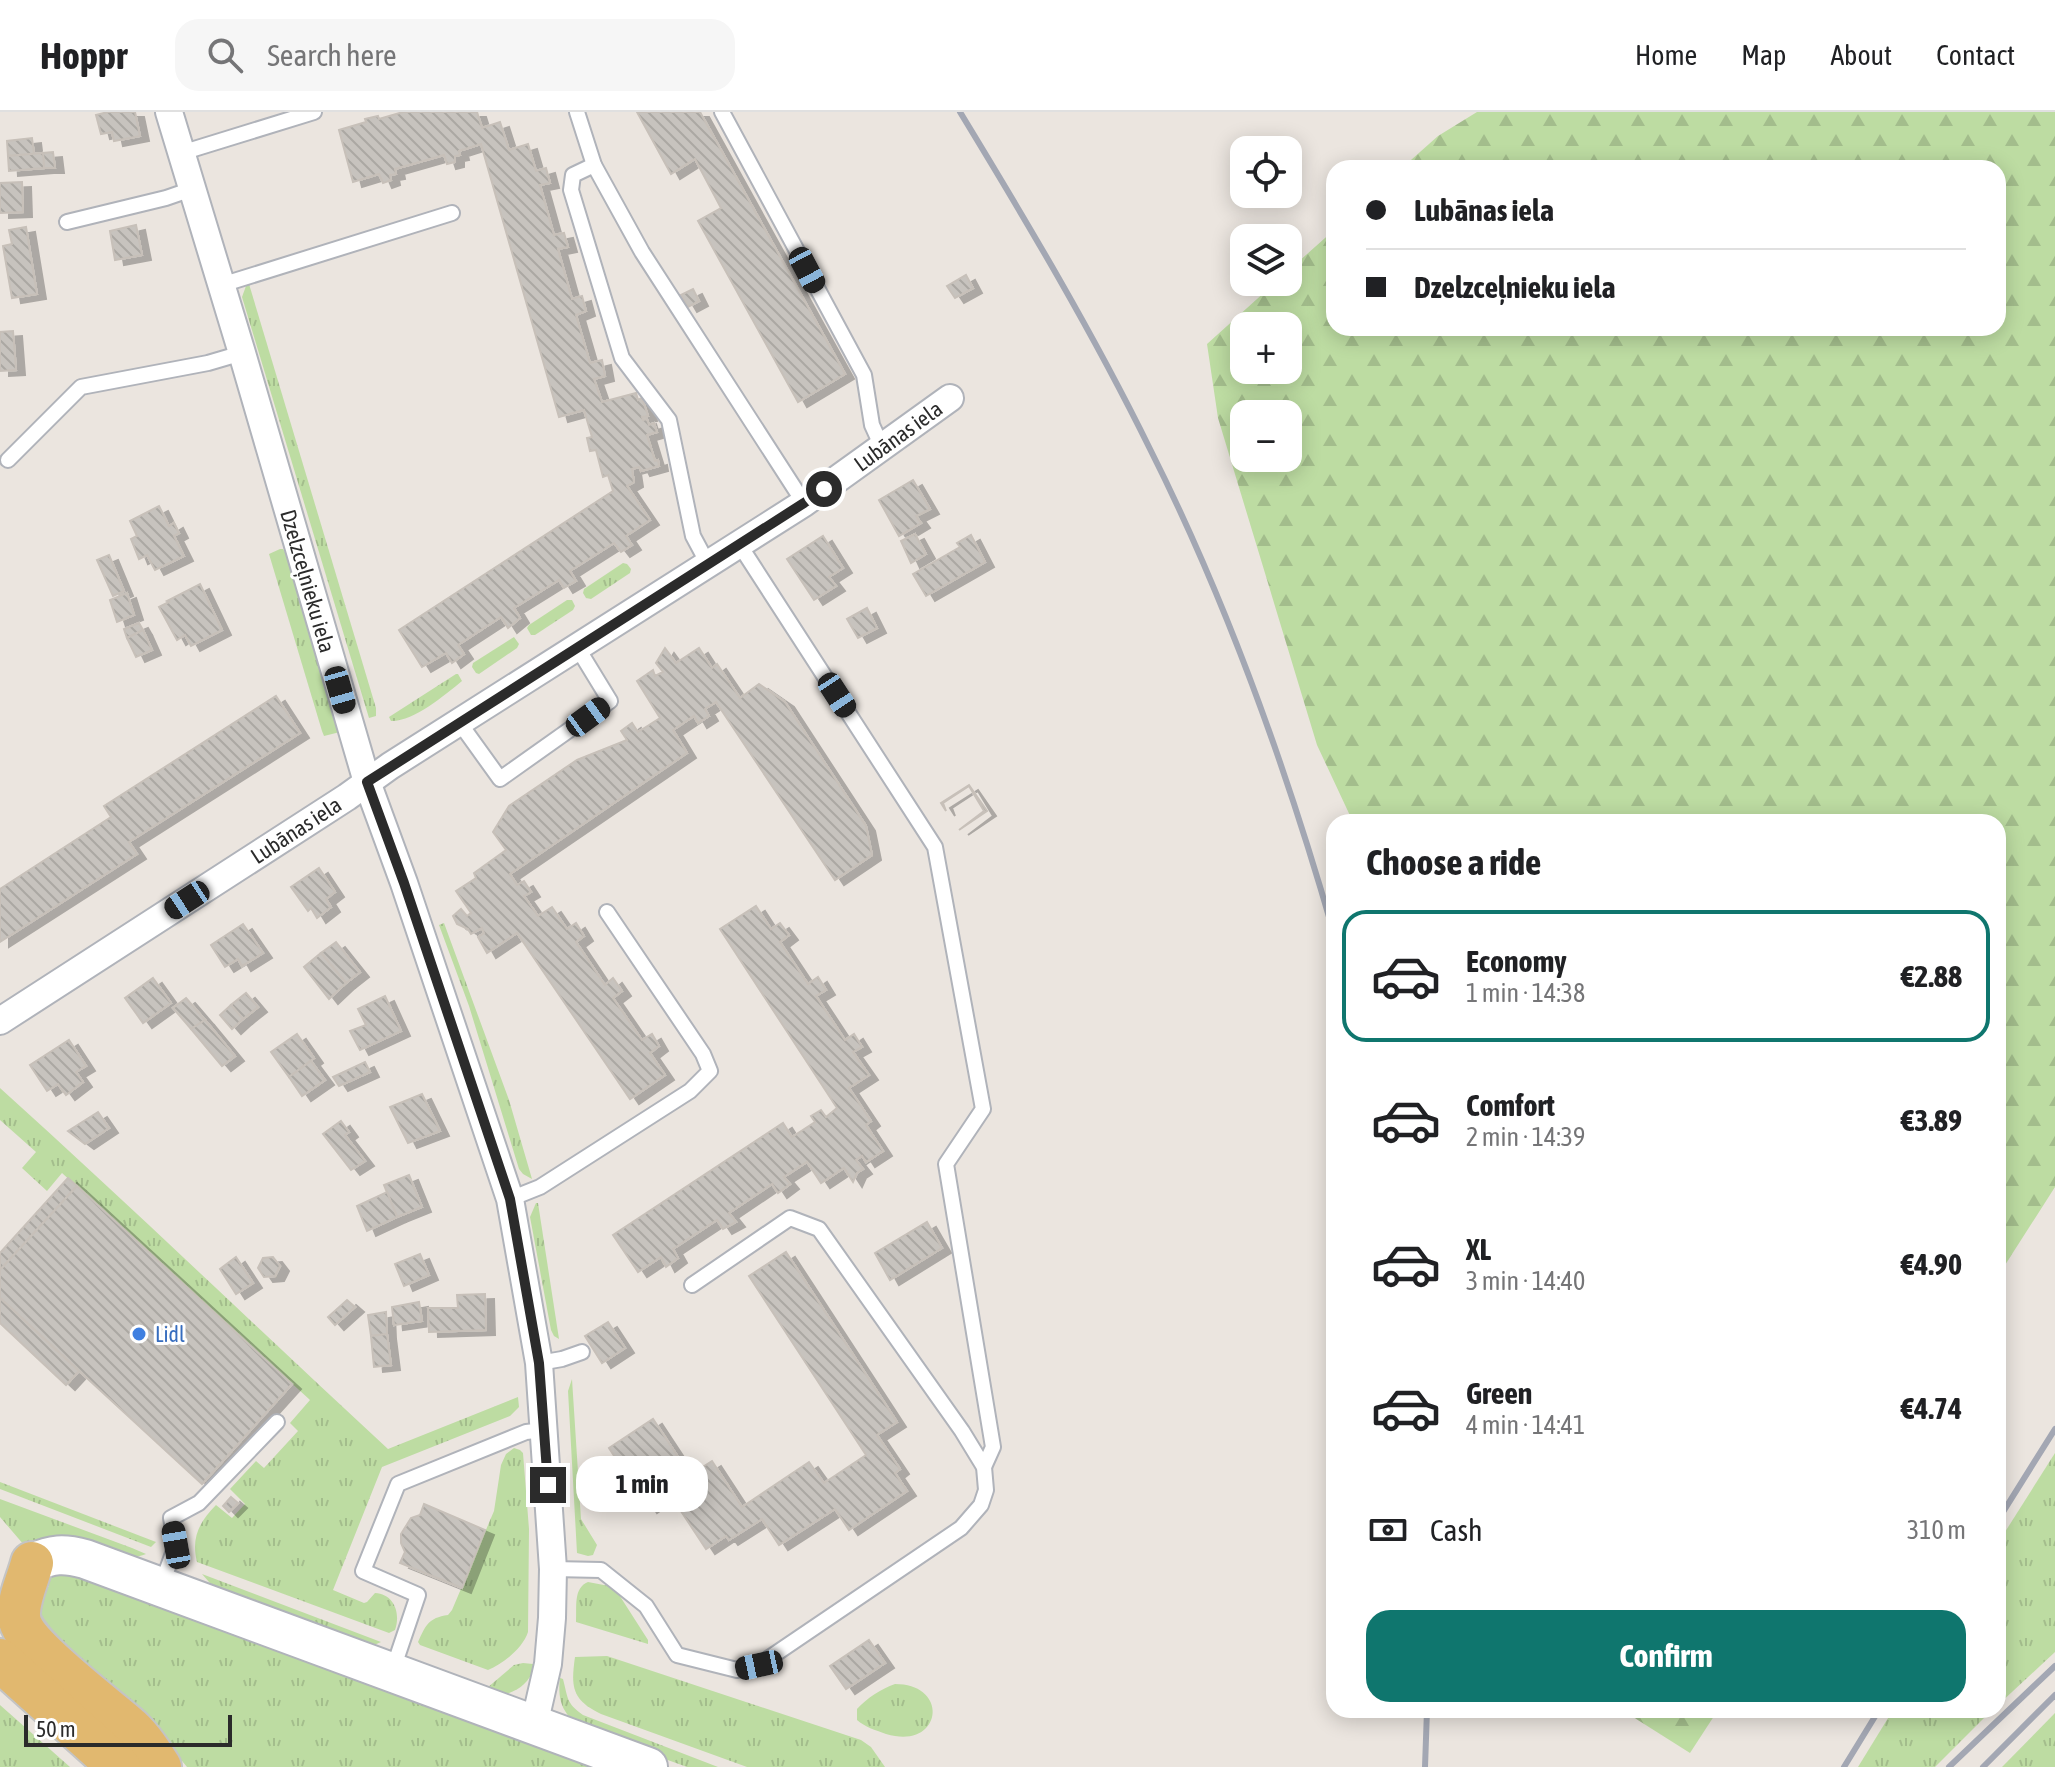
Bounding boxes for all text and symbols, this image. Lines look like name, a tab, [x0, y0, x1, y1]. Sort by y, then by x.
search box	[175, 19, 735, 91]
icon: search	[203, 33, 247, 77]
text: Hoppr	[40, 34, 127, 77]
text: Search here	[267, 38, 397, 72]
text: Home	[1635, 39, 1697, 71]
text: Map	[1741, 39, 1786, 71]
text: About	[1830, 39, 1892, 71]
text: Contact	[1936, 39, 2015, 71]
map controls	[1230, 136, 1302, 472]
button: locate	[1230, 136, 1302, 208]
text: Lubānas iela	[1414, 193, 1554, 227]
button: layers	[1230, 224, 1302, 296]
car	[785, 243, 829, 297]
text: Dzelzceļnieku iela	[1414, 270, 1615, 304]
button: +	[1230, 312, 1302, 384]
street label: Lubānas iela	[849, 395, 947, 477]
button: −	[1230, 400, 1302, 472]
route start	[806, 471, 842, 507]
street label: Dzelzceļnieku iela	[275, 506, 341, 656]
car	[322, 664, 358, 716]
car	[814, 668, 860, 722]
car	[562, 693, 614, 741]
street label: Lubānas iela	[246, 791, 346, 869]
text: Choose a ride	[1366, 841, 1541, 883]
car	[160, 877, 214, 923]
icon: car	[1370, 940, 1442, 1012]
text: Economy	[1466, 944, 1567, 978]
text: €2.88	[1901, 959, 1962, 993]
text: 1 min · 14:38	[1466, 978, 1585, 1008]
icon: car	[1370, 1084, 1442, 1156]
text: Comfort	[1466, 1088, 1555, 1122]
text: €3.89	[1901, 1103, 1962, 1137]
text: 2 min · 14:39	[1466, 1122, 1585, 1152]
icon: car	[1370, 1228, 1442, 1300]
text: XL	[1466, 1232, 1491, 1266]
text: €4.90	[1901, 1247, 1962, 1281]
text: 3 min · 14:40	[1466, 1266, 1585, 1296]
place label: Lidl	[155, 1321, 185, 1347]
marker: Lidl	[130, 1325, 148, 1343]
icon: car	[1370, 1372, 1442, 1444]
text: Green	[1466, 1376, 1532, 1410]
text: €4.74	[1901, 1391, 1962, 1425]
text: 4 min · 14:41	[1466, 1410, 1585, 1440]
callout: 1 min	[576, 1457, 708, 1513]
route end	[530, 1467, 566, 1503]
text: 1 min	[615, 1469, 669, 1499]
icon: cash	[1366, 1508, 1410, 1552]
text: Cash	[1430, 1513, 1483, 1547]
text: 310 m	[1907, 1515, 1966, 1545]
car	[160, 1519, 192, 1571]
button: Confirm	[1366, 1610, 1966, 1702]
car	[733, 1648, 785, 1682]
scale bar	[24, 1711, 232, 1747]
text: 50 m	[36, 1716, 76, 1742]

